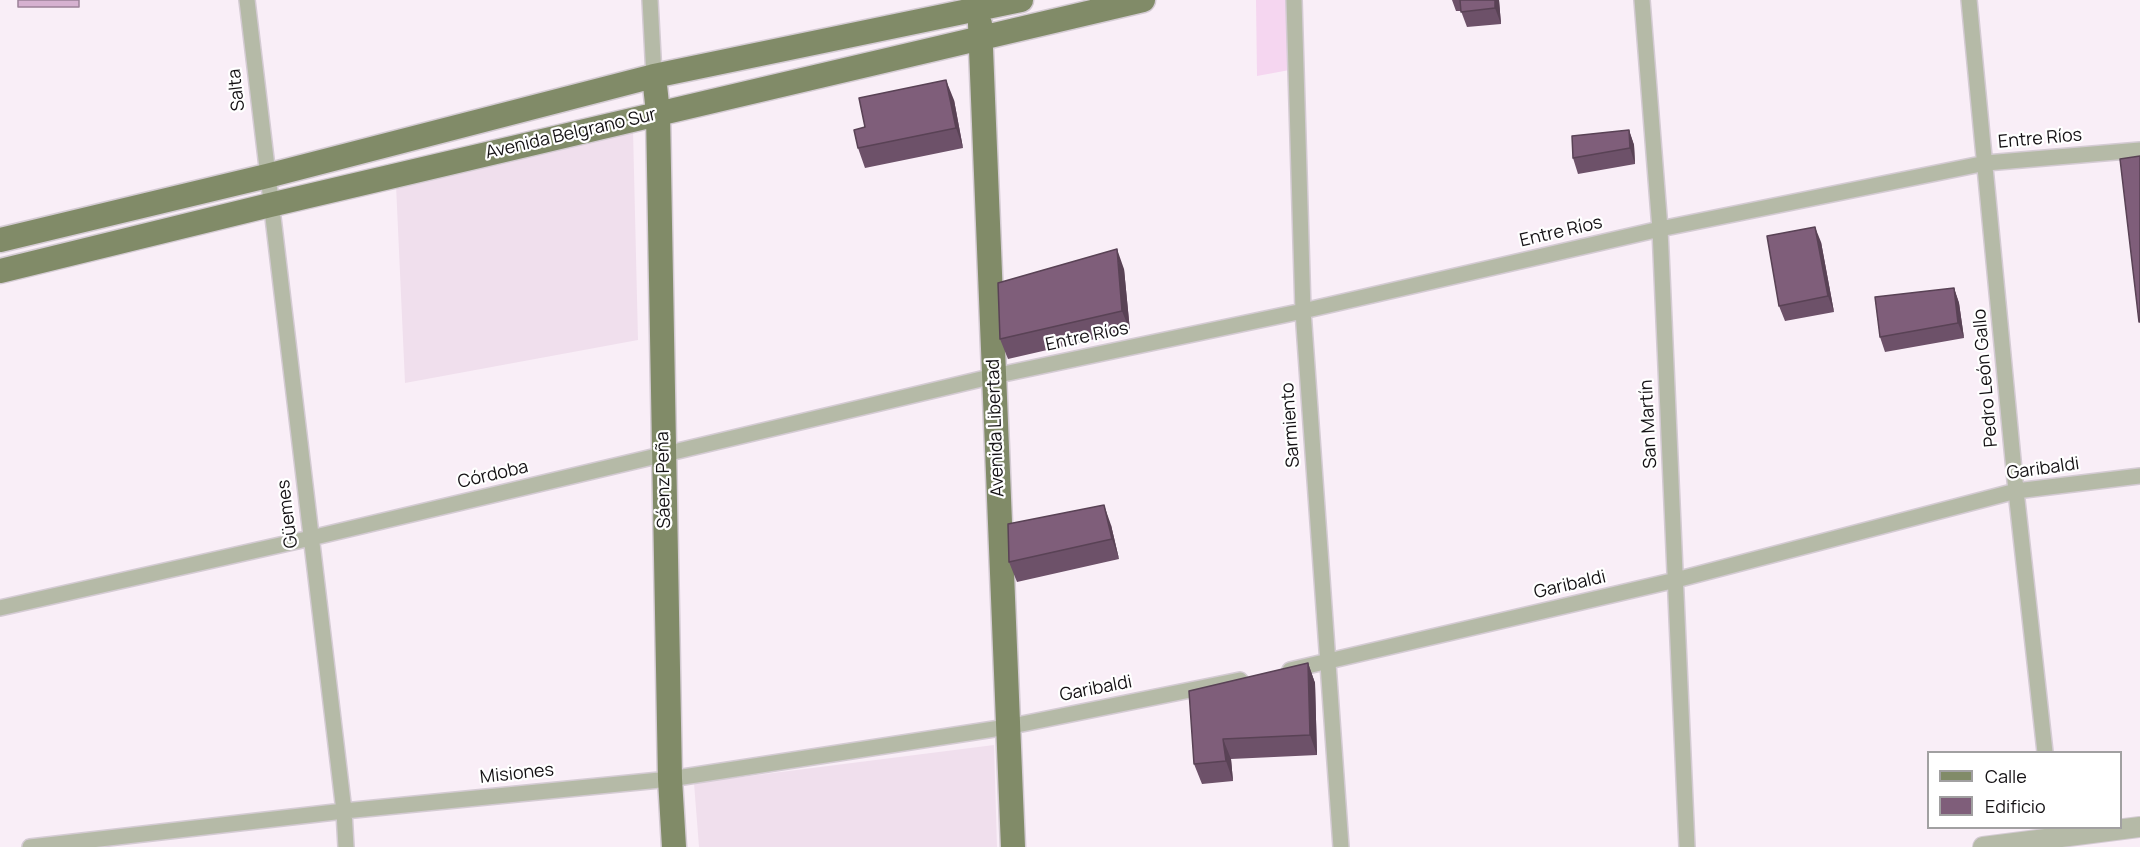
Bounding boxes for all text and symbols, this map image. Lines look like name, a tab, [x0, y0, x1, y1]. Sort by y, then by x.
street label: Salta	[224, 68, 250, 112]
street label: Avenida Belgrano Sur	[484, 104, 658, 164]
street label: Entre Ríos	[1997, 125, 2083, 153]
street label: Entre Ríos	[1518, 212, 1604, 252]
street label: Pedro León Gallo	[1969, 308, 2003, 448]
street label: Entre Ríos	[1044, 318, 1130, 356]
street label: Avenida Libertad	[983, 359, 1009, 497]
street label: San Martín	[1636, 379, 1662, 469]
street label: Sarmiento	[1277, 382, 1305, 468]
street label: Sáenz Peña	[652, 431, 676, 529]
street label: Garibaldi	[2005, 453, 2081, 485]
street label: Córdoba	[456, 456, 530, 494]
street label: Güemes	[273, 479, 303, 549]
street label: Garibaldi	[1532, 566, 1608, 604]
street label: Garibaldi	[1058, 671, 1134, 707]
legend	[1927, 751, 2122, 829]
street label: Misiones	[479, 759, 555, 789]
text: Calle	[1985, 764, 2027, 788]
text: Edificio	[1985, 794, 2046, 818]

